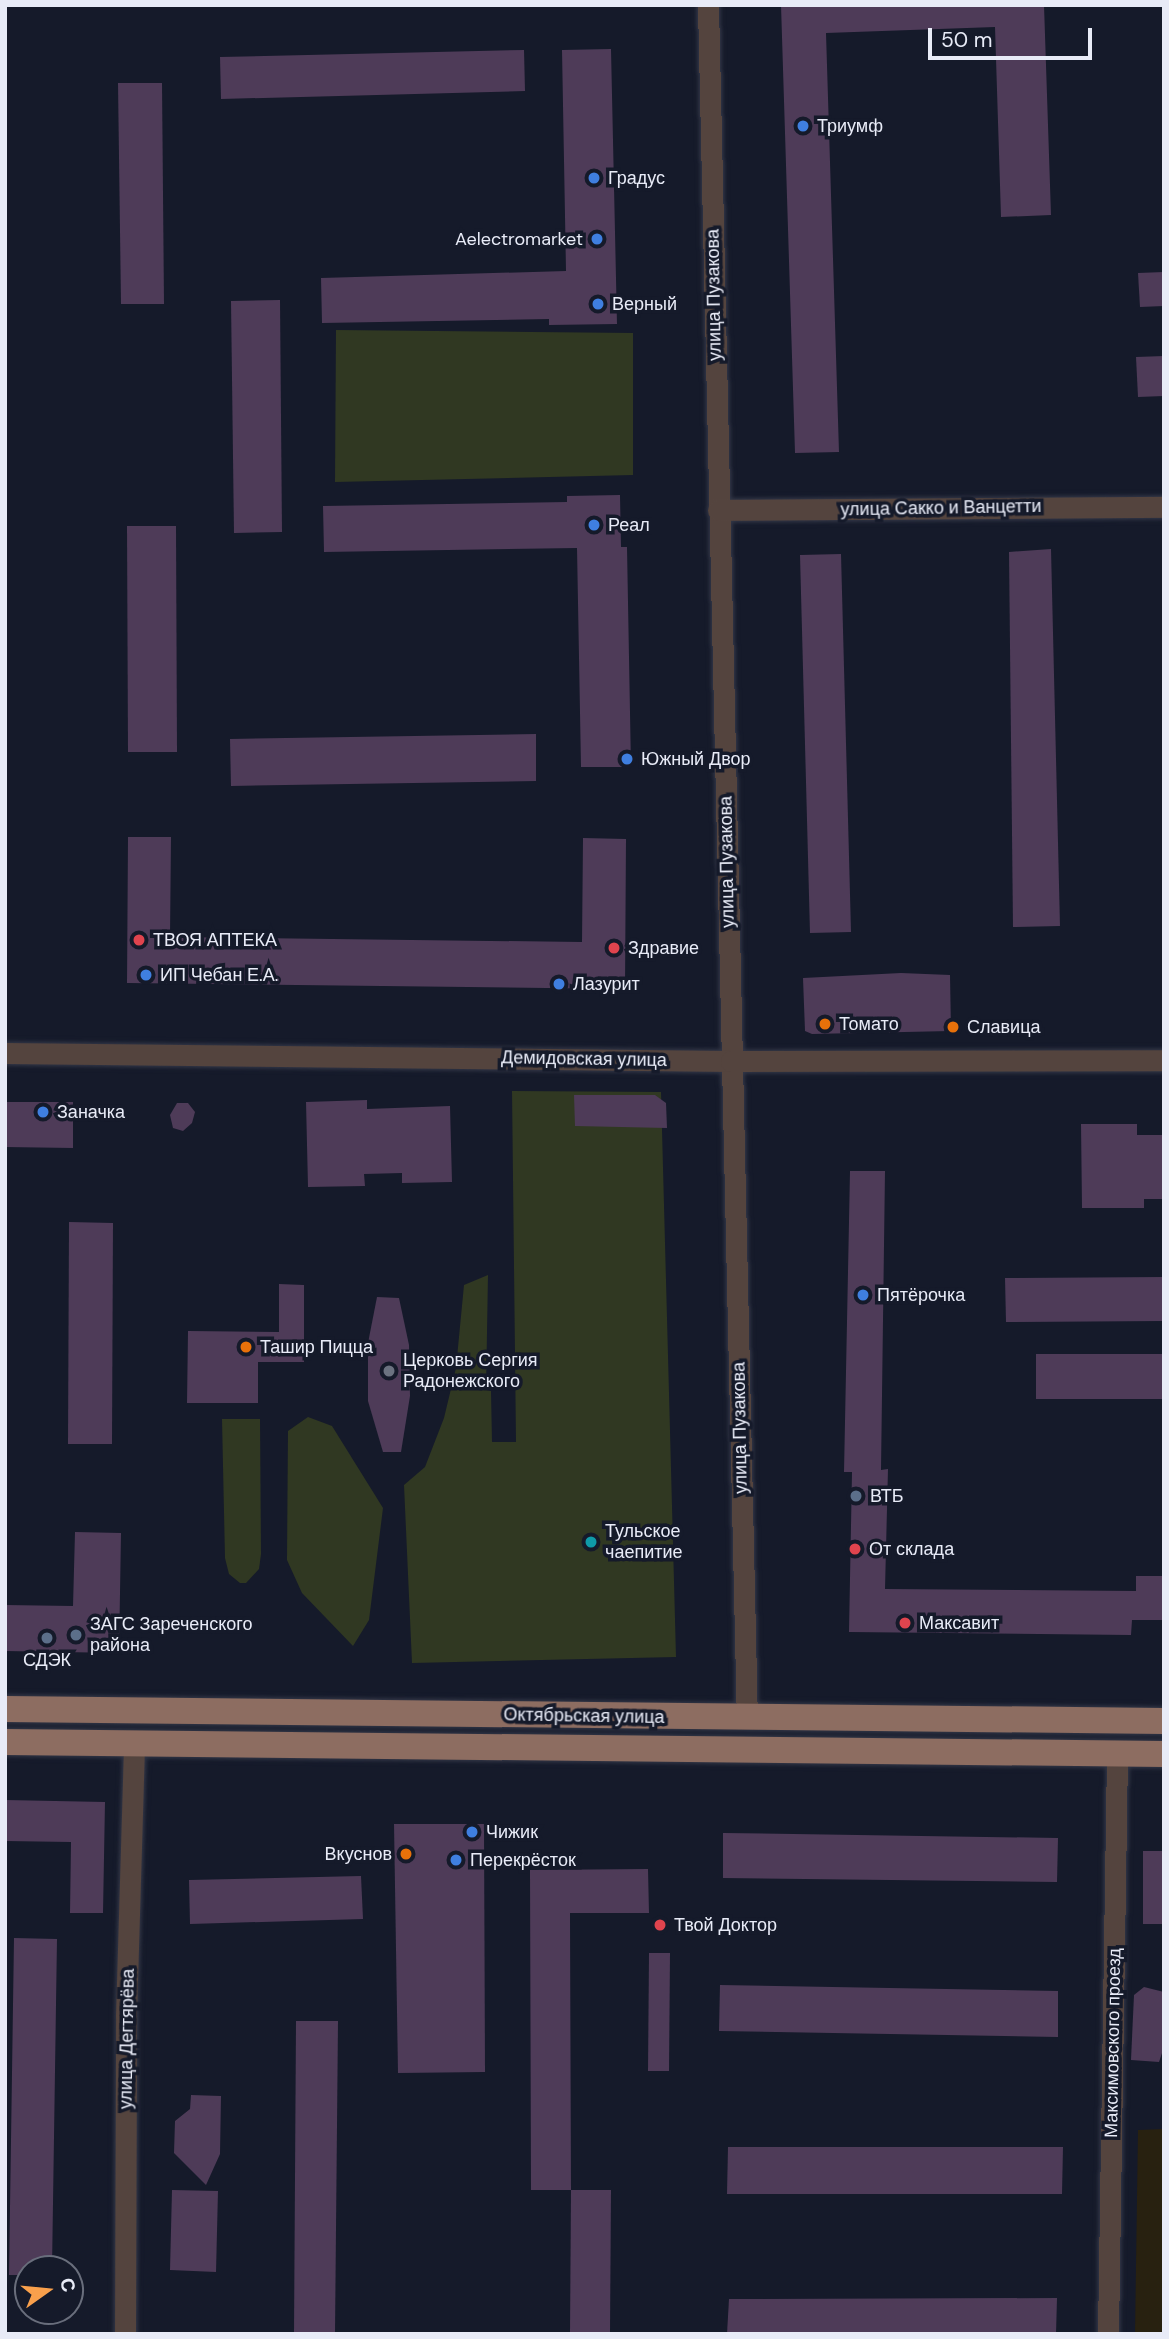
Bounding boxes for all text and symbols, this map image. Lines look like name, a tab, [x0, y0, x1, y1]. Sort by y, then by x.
scale bar	[931, 14, 1096, 58]
text: 50 m	[941, 26, 992, 54]
place label: Триумф	[817, 115, 883, 137]
marker: Триумф	[795, 118, 811, 134]
place label: Градус	[608, 167, 665, 189]
marker: Градус	[586, 170, 602, 186]
place label: Aelectromarket	[455, 228, 583, 250]
street label: улица Пузакова	[702, 229, 726, 361]
marker: Aelectromarket	[589, 231, 605, 247]
place label: Верный	[612, 293, 677, 315]
marker: Верный	[590, 296, 606, 312]
street label: улица Сакко и Ванцетти	[840, 495, 1042, 521]
place label: Реал	[608, 514, 650, 536]
marker: Реал	[586, 517, 602, 533]
place label: Южный Двор	[641, 748, 751, 770]
marker: Южный Двор	[619, 751, 635, 767]
street label: улица Пузакова	[715, 796, 739, 928]
place label: ТВОЯ АПТЕКА	[153, 929, 277, 951]
marker: ТВОЯ АПТЕКА	[131, 932, 147, 948]
place label: Здравие	[628, 937, 699, 959]
marker: Здравие	[606, 940, 622, 956]
place label: ИП Чебан Е.А.	[160, 964, 278, 986]
marker: ИП Чебан Е.А.	[138, 967, 154, 983]
place label: Лазурит	[573, 973, 640, 995]
marker: Лазурит	[551, 976, 567, 992]
place label: Томато	[839, 1013, 899, 1035]
marker: Томато	[817, 1016, 833, 1032]
place label: Славица	[967, 1016, 1040, 1038]
marker: Славица	[945, 1019, 961, 1035]
street label: Демидовская улица	[501, 1047, 667, 1071]
place label: Заначка	[57, 1101, 125, 1123]
marker: Заначка	[35, 1104, 51, 1120]
place label: Пятёрочка	[877, 1284, 965, 1306]
marker: Пятёрочка	[855, 1287, 871, 1303]
place label: Ташир Пицца	[260, 1336, 373, 1358]
marker: Ташир Пицца	[238, 1339, 254, 1355]
place label: Церковь Сергия Радонежского	[403, 1350, 538, 1392]
street label: улица Пузакова	[728, 1362, 752, 1494]
marker: Церковь Сергия Радонежского	[381, 1363, 397, 1379]
place label: ВТБ	[870, 1485, 904, 1507]
marker: ВТБ	[848, 1488, 864, 1504]
place label: Тульское чаепитие	[605, 1521, 683, 1564]
marker: Тульское чаепитие	[583, 1534, 599, 1550]
place label: От склада	[869, 1538, 954, 1560]
marker: От склада	[847, 1541, 863, 1557]
place label: Максавит	[919, 1612, 999, 1634]
place label: ЗАГС Зареченского района	[90, 1614, 253, 1656]
marker: Максавит	[897, 1615, 913, 1631]
marker: ЗАГС Зареченского района	[68, 1627, 84, 1643]
marker: СДЭК	[39, 1630, 55, 1646]
place label: СДЭК	[23, 1649, 71, 1671]
street label: Октябрьская улица	[503, 1704, 665, 1728]
place label: Чижик	[486, 1821, 538, 1843]
marker: Чижик	[464, 1824, 480, 1840]
place label: Вкуснов	[325, 1843, 392, 1865]
marker: Вкуснов	[398, 1846, 414, 1862]
place label: Перекрёсток	[470, 1849, 576, 1871]
marker: Перекрёсток	[448, 1852, 464, 1868]
place label: Твой Доктор	[674, 1914, 777, 1936]
marker: Твой Доктор	[652, 1917, 668, 1933]
street label: Максимовского проезд	[1101, 1948, 1125, 2138]
street label: улица Дегтярёва	[115, 1969, 139, 2109]
north arrow	[14, 2255, 84, 2325]
text: С	[54, 2275, 82, 2295]

